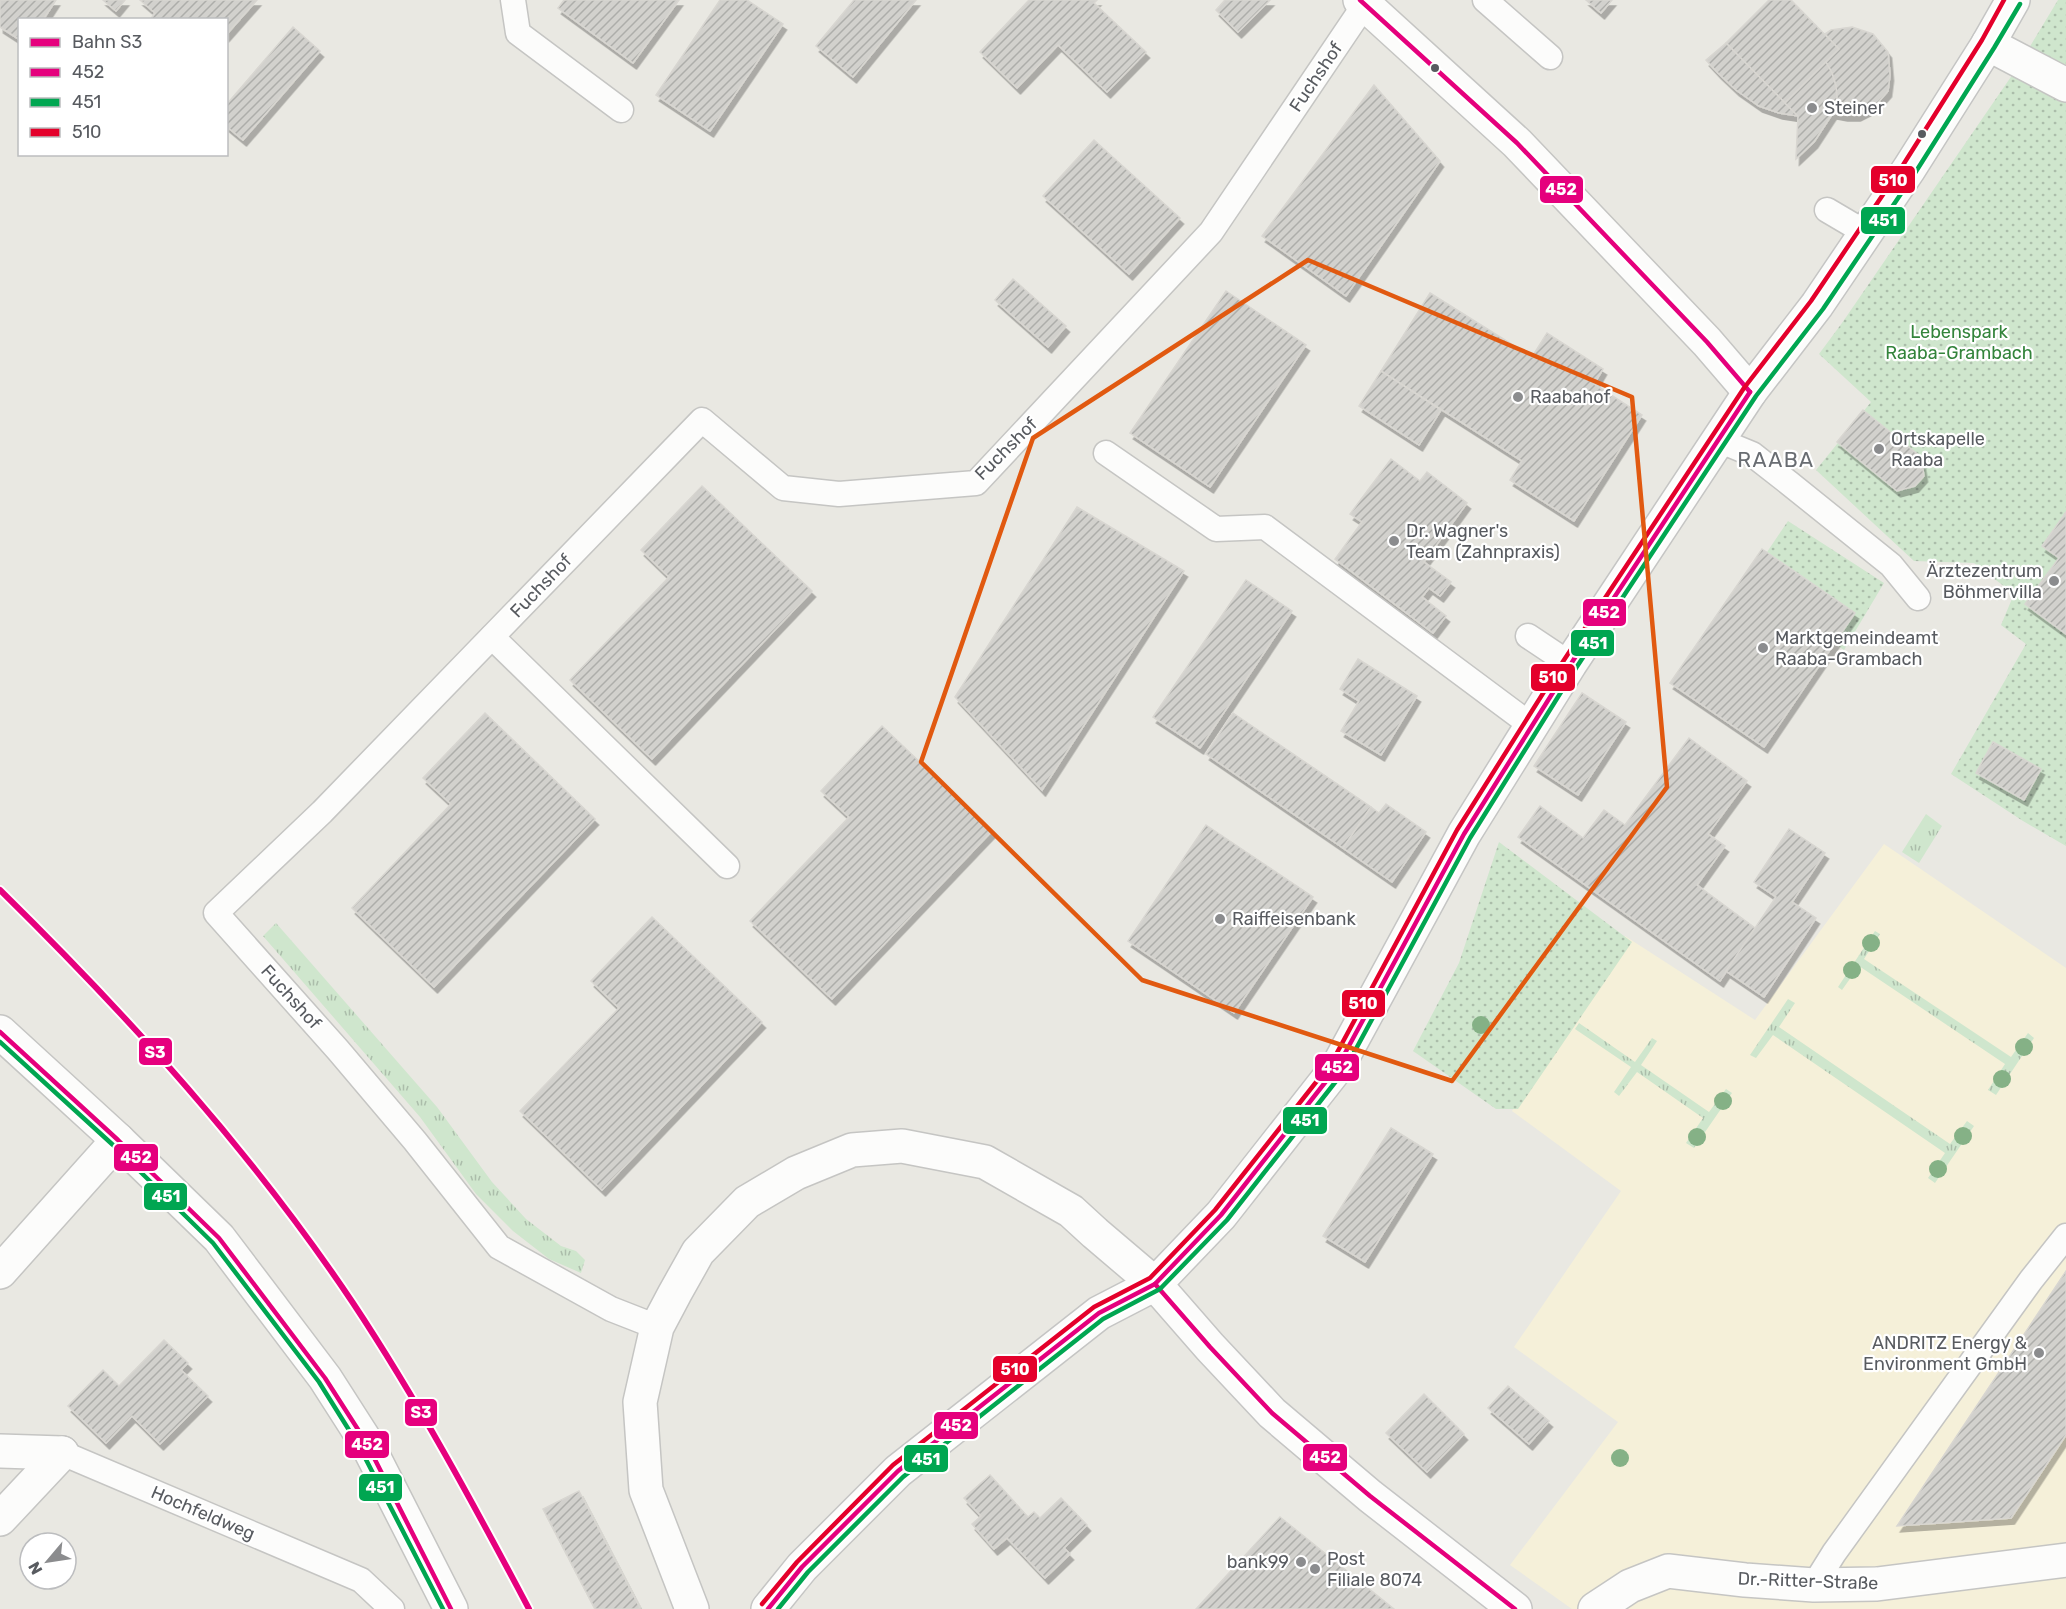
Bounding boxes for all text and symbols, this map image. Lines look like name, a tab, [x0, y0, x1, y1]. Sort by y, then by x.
legend	[18, 18, 228, 156]
text: Bahn S3	[72, 31, 142, 53]
street label: Fuchshof	[1285, 38, 1347, 116]
text: 452	[72, 61, 104, 83]
unlabelled marker	[1429, 62, 1441, 74]
text: 451	[72, 91, 101, 113]
place label: Steiner	[1824, 97, 1885, 119]
marker: Steiner	[1805, 101, 1819, 115]
text: 510	[72, 121, 102, 143]
unlabelled marker	[1916, 128, 1928, 140]
line badge: 510	[1870, 165, 1916, 194]
text: 510	[1878, 171, 1908, 190]
line badge: 452	[1539, 175, 1584, 204]
text: 452	[1545, 180, 1577, 199]
line badge: 451	[1860, 206, 1906, 235]
text: 451	[1868, 211, 1898, 230]
park label: Lebenspark Raaba-Grambach	[1885, 321, 2033, 364]
place label: Raabahof	[1530, 386, 1610, 408]
marker: Raabahof	[1511, 390, 1525, 404]
street label: Fuchshof	[970, 413, 1042, 485]
place label: Ortskapelle Raaba	[1891, 428, 1985, 471]
marker: Ortskapelle Raaba	[1872, 442, 1886, 456]
district label: RAABA	[1737, 447, 1815, 472]
place label: Dr. Wagner's Team (Zahnpraxis)	[1406, 520, 1560, 563]
marker: Dr. Wagner's Team (Zahnpraxis)	[1387, 534, 1401, 548]
street label: Fuchshof	[506, 550, 577, 622]
place label: Ärztezentrum Böhmervilla	[1926, 560, 2042, 603]
marker: Ärztezentrum Böhmervilla	[2047, 574, 2061, 588]
line badge: 452	[1582, 598, 1627, 627]
text: 452	[1588, 603, 1620, 622]
place label: Marktgemeindeamt Raaba-Grambach	[1775, 627, 1938, 670]
line badge: 451	[1570, 629, 1615, 657]
text: 451	[1578, 634, 1608, 653]
marker: Marktgemeindeamt Raaba-Grambach	[1756, 641, 1770, 655]
line badge: 510	[1530, 663, 1576, 692]
text: 510	[1538, 668, 1568, 687]
place label: Raiffeisenbank	[1232, 908, 1357, 930]
marker: Raiffeisenbank	[1213, 912, 1227, 926]
street label: Fuchshof	[256, 960, 326, 1034]
line badge: 510	[1341, 989, 1386, 1018]
text: 510	[1348, 994, 1378, 1013]
line badge: S3	[138, 1037, 173, 1066]
text: S3	[144, 1043, 166, 1062]
line badge: 452	[1314, 1053, 1360, 1082]
text: 452	[1321, 1058, 1353, 1077]
line badge: 451	[1282, 1106, 1328, 1135]
text: 451	[1290, 1111, 1320, 1130]
line badge: 452	[113, 1143, 159, 1172]
text: 452	[120, 1148, 152, 1167]
line badge: 451	[143, 1182, 188, 1211]
text: 451	[151, 1187, 181, 1206]
place label: ANDRITZ Energy & Environment GmbH	[1863, 1332, 2028, 1375]
marker: ANDRITZ Energy & Environment GmbH	[2032, 1346, 2046, 1360]
line badge: 510	[992, 1355, 1038, 1383]
text: 510	[1000, 1360, 1030, 1379]
line badge: S3	[404, 1398, 438, 1427]
text: S3	[410, 1403, 432, 1422]
line badge: 452	[933, 1411, 979, 1440]
text: 452	[940, 1416, 972, 1435]
line badge: 452	[344, 1430, 390, 1459]
text: 452	[351, 1435, 383, 1454]
line badge: 452	[1302, 1443, 1348, 1472]
line badge: 451	[903, 1444, 949, 1473]
text: 452	[1309, 1448, 1341, 1467]
text: 451	[911, 1450, 941, 1469]
line badge: 451	[358, 1473, 403, 1502]
text: 451	[365, 1478, 395, 1497]
street label: Hochfeldweg	[148, 1481, 258, 1545]
north arrow	[18, 1531, 78, 1591]
place label: Post Filiale 8074	[1327, 1548, 1422, 1591]
place label: bank99	[1227, 1551, 1289, 1573]
marker: bank99	[1294, 1555, 1308, 1569]
text: N	[24, 1558, 46, 1578]
marker: Post Filiale 8074	[1308, 1562, 1322, 1576]
street label: Dr.-Ritter-Straße	[1737, 1568, 1879, 1594]

